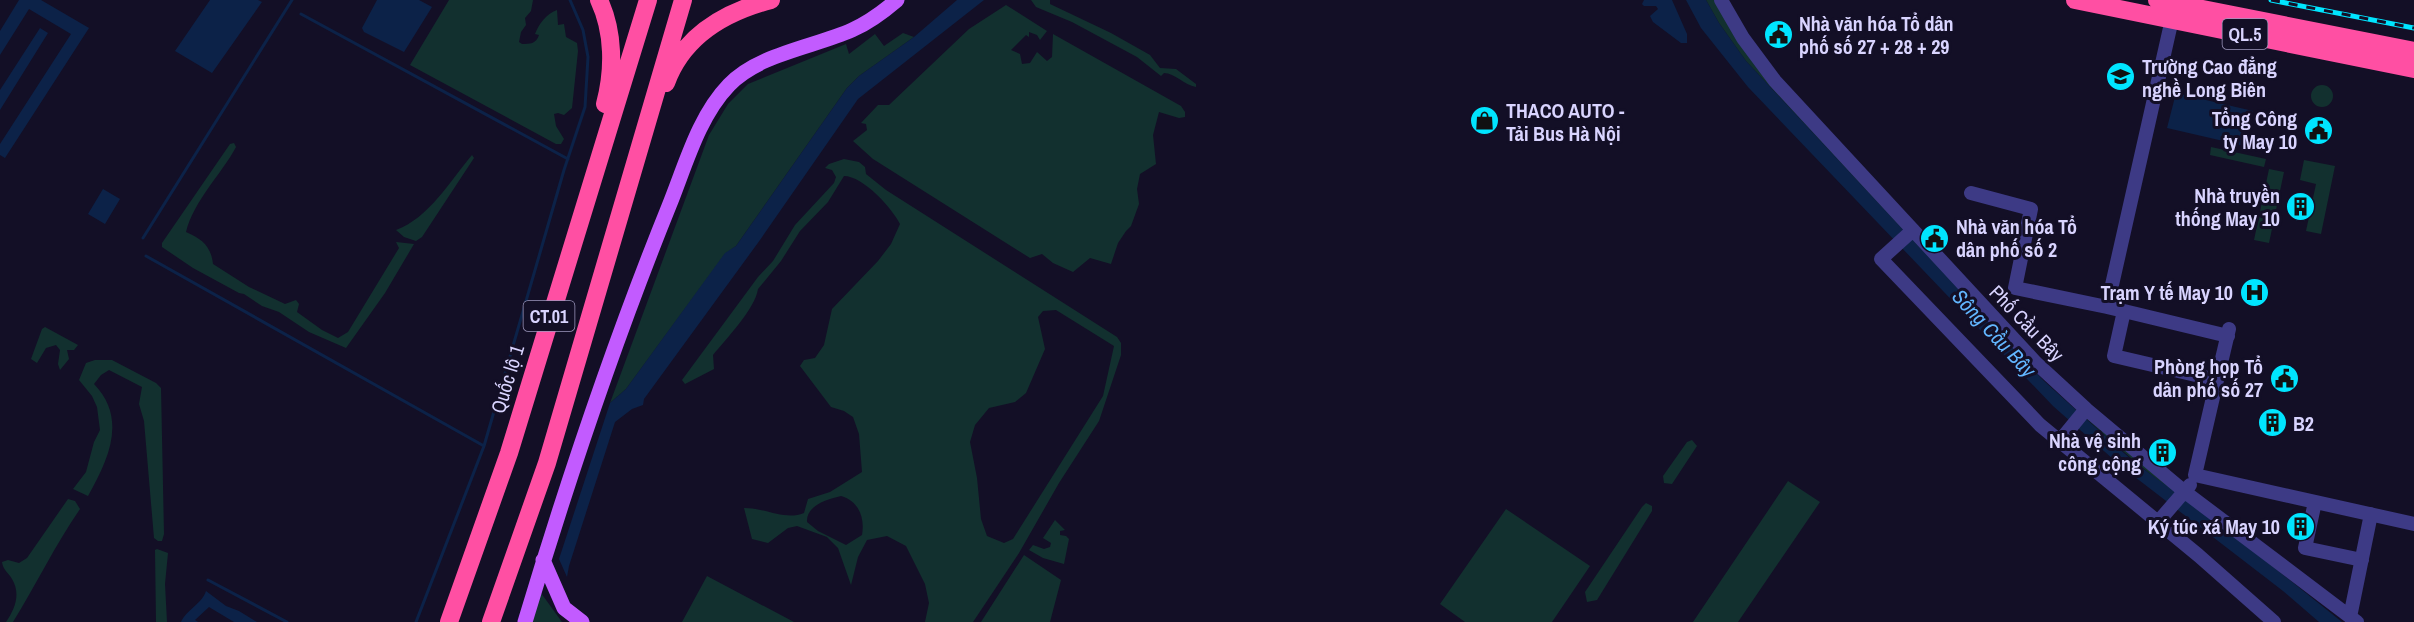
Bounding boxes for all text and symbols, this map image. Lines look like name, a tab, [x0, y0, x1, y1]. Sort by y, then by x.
place label: Nhà văn hóa Tổ dân phố số 27 + 28 + 29	[1799, 10, 1954, 60]
public building icon: Nhà văn hóa Tổ dân phố số 27 + 28 + 29	[1762, 18, 1794, 50]
road number: QL.5	[2222, 19, 2268, 49]
place label: Trường Cao đẳng nghề Long Biên	[2142, 53, 2277, 103]
school or university icon: Trường Cao đẳng nghề Long Biên	[2105, 61, 2137, 93]
place label: THACO AUTO - Tải Bus Hà Nội	[1506, 97, 1625, 147]
shop icon: THACO AUTO - Tải Bus Hà Nội	[1469, 105, 1501, 137]
place label: Tổng Công ty May 10	[2212, 105, 2297, 155]
public building icon: Tổng Công ty May 10	[2302, 114, 2334, 146]
place label: Nhà truyền thống May 10	[2175, 182, 2280, 232]
building icon: Nhà truyền thống May 10	[2285, 190, 2317, 222]
place label: Nhà văn hóa Tổ dân phố số 2	[1956, 213, 2077, 263]
public building icon: Nhà văn hóa Tổ dân phố số 2	[1919, 222, 1951, 254]
hospital icon: Trạm Y tế May 10	[2238, 276, 2270, 308]
street label: Phố Cầu Bây	[1984, 279, 2071, 368]
place label: Trạm Y tế May 10	[2100, 279, 2233, 306]
water label: Sông Cầu Bây	[1946, 282, 2043, 385]
road number: CT.01	[524, 301, 574, 331]
street label: Quốc lộ 1	[484, 341, 530, 417]
place label: Phòng họp Tổ dân phố số 27	[2153, 353, 2263, 403]
public building icon: Phòng họp Tổ dân phố số 27	[2268, 362, 2300, 394]
building icon: B2	[2256, 407, 2288, 439]
place label: B2	[2293, 410, 2314, 437]
place label: Nhà vệ sinh công cộng	[2049, 427, 2141, 477]
building icon: Nhà vệ sinh công cộng	[2146, 436, 2178, 468]
building icon: Ký túc xá May 10	[2285, 510, 2317, 542]
place label: Ký túc xá May 10	[2148, 513, 2280, 540]

